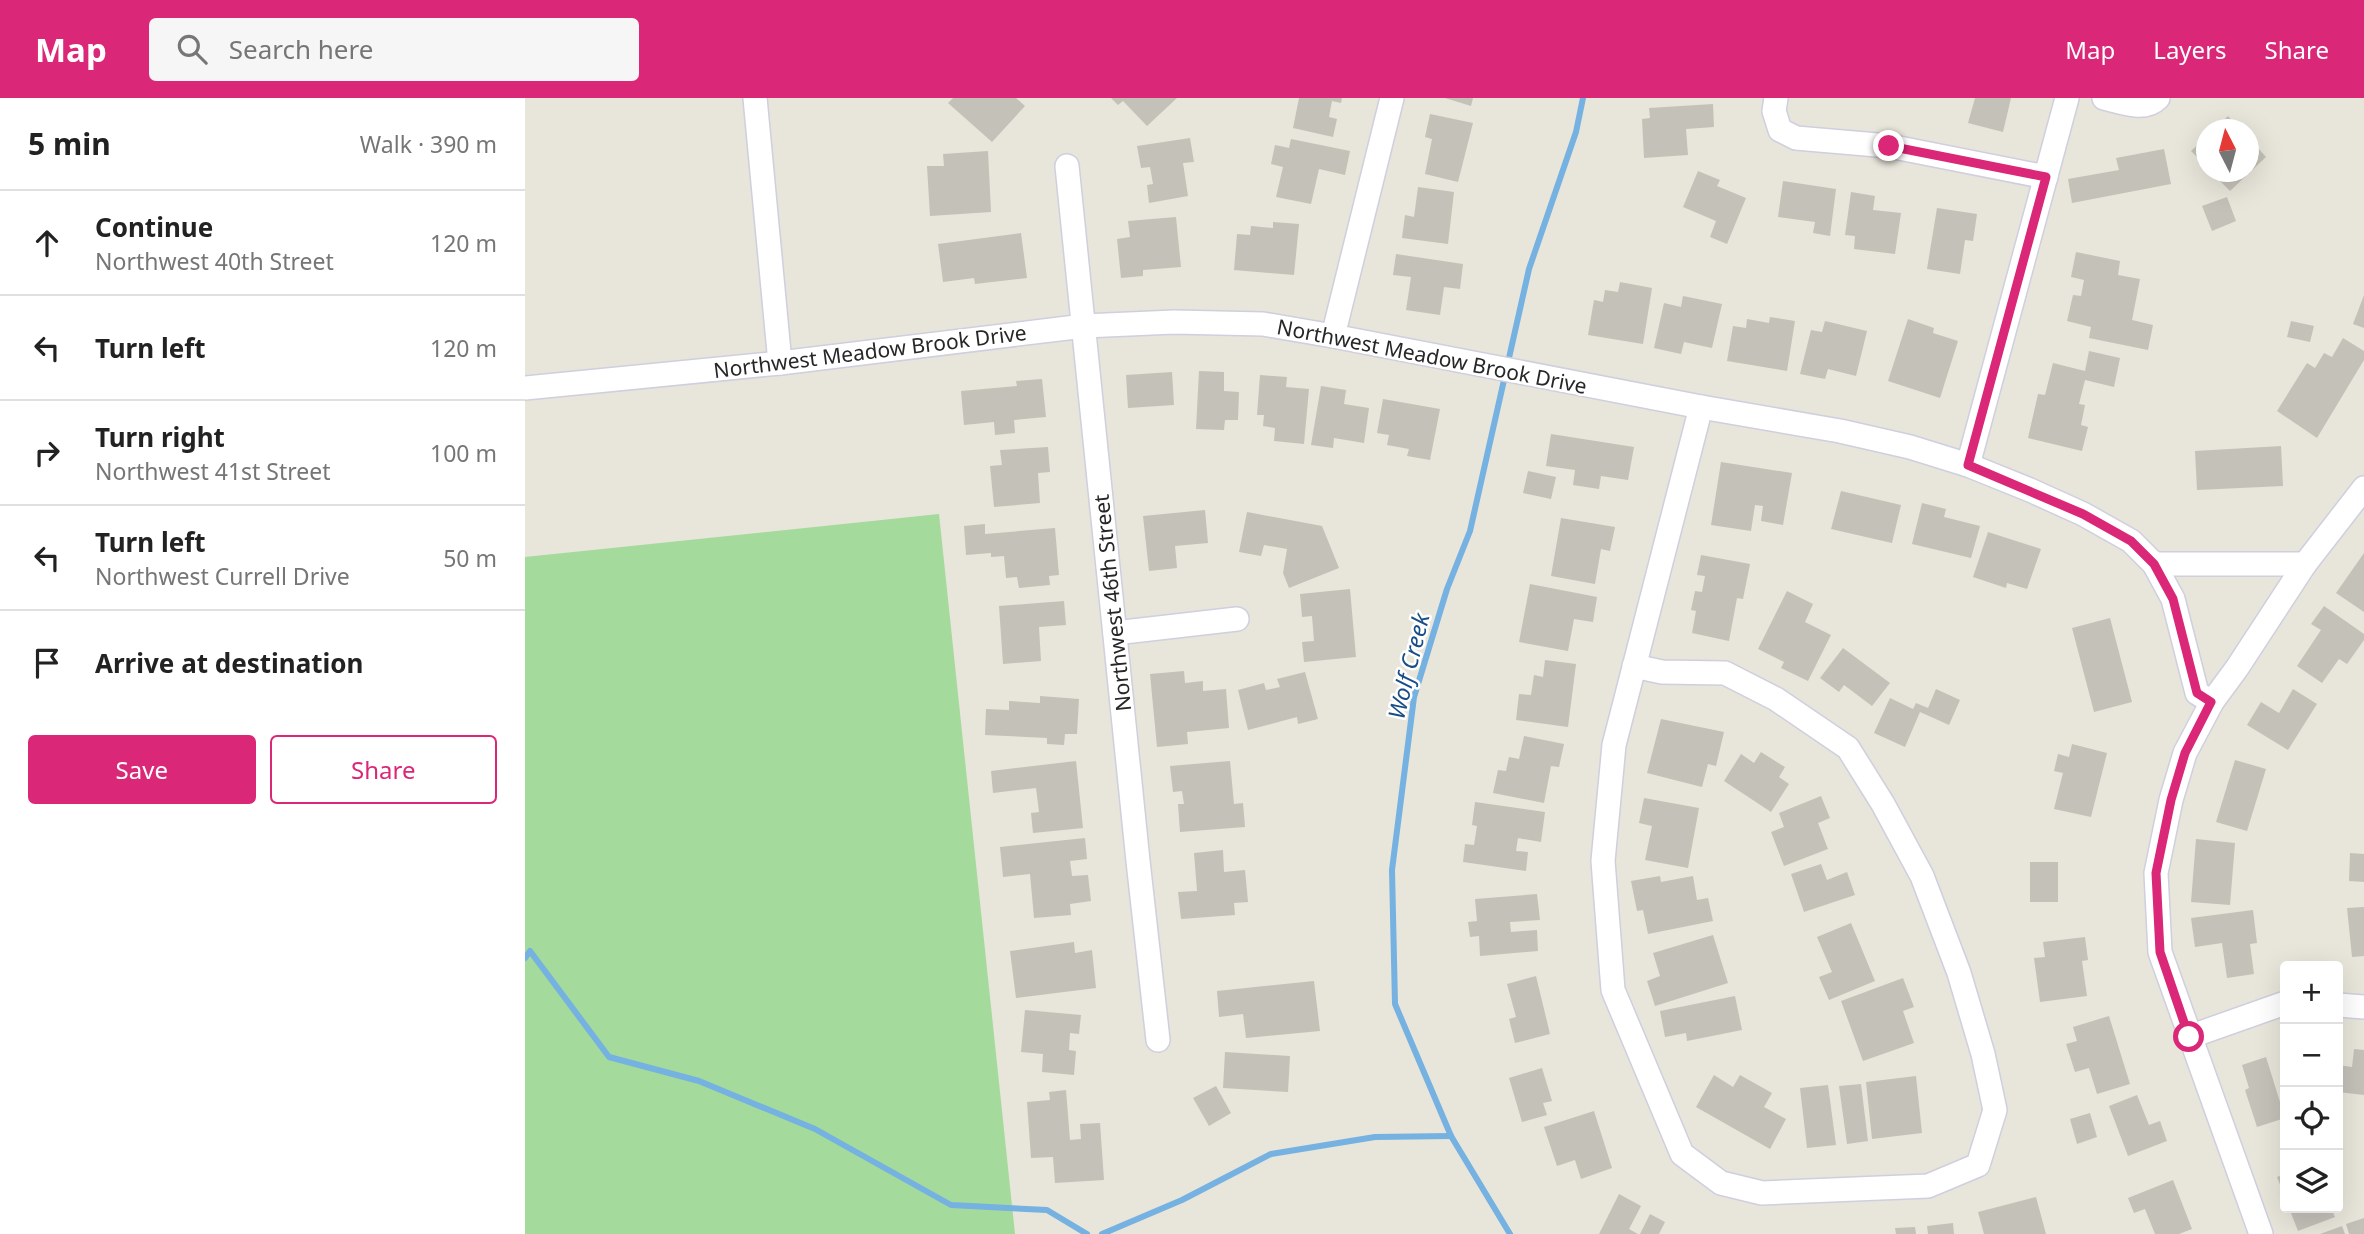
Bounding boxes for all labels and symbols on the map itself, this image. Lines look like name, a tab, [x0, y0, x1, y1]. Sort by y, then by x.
north arrow	[2196, 119, 2259, 182]
route end	[1873, 130, 1904, 161]
street label: Northwest Meadow Brook Drive	[1275, 312, 1589, 400]
street label: Northwest Meadow Brook Drive	[712, 318, 1028, 384]
street label: Northwest 46th Street	[1087, 493, 1137, 713]
water label: Wolf Creek	[1379, 608, 1437, 722]
route start	[2173, 1021, 2204, 1052]

